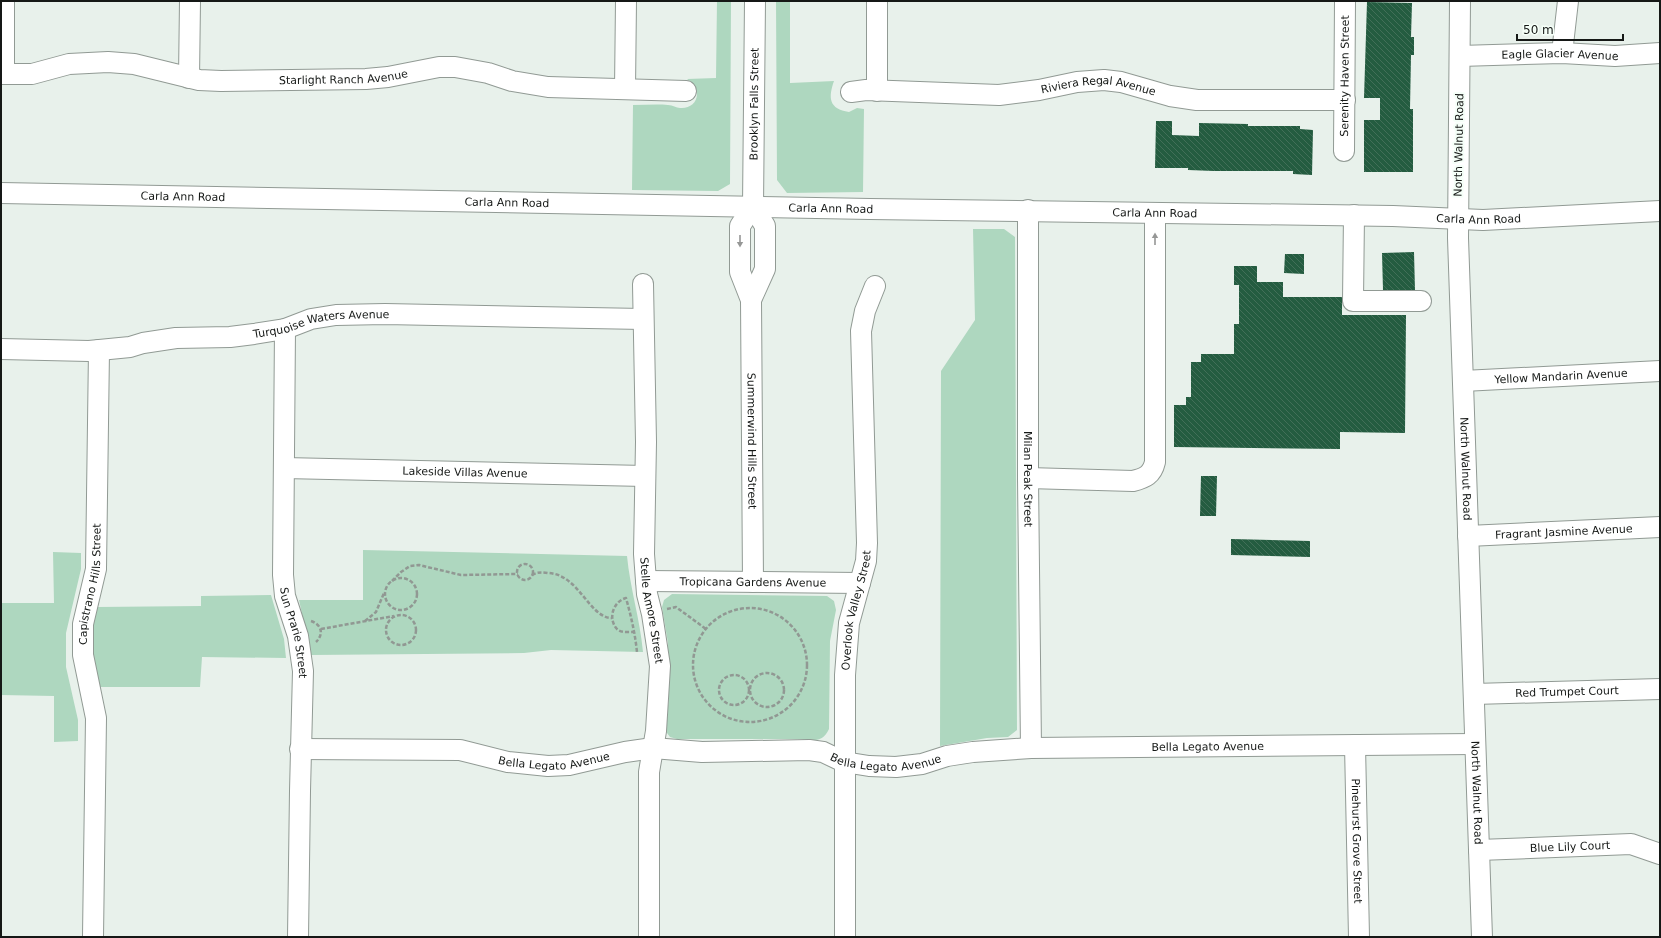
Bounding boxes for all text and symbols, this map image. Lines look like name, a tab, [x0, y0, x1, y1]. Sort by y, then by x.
street label: Serenity Haven Street	[1338, 15, 1351, 137]
scale bar	[1517, 16, 1623, 42]
text: 50 m	[1523, 23, 1554, 37]
street label: Eagle Glacier Avenue	[1501, 46, 1619, 63]
street label: Brooklyn Falls Street	[747, 47, 761, 160]
street label: Starlight Ranch Avenue	[279, 67, 409, 87]
street label: Riviera Regal Avenue	[1040, 73, 1158, 98]
street label: North Walnut Road	[1452, 93, 1466, 197]
street label: Carla Ann Road	[140, 189, 226, 204]
street label: Carla Ann Road	[464, 195, 549, 210]
street label: Carla Ann Road	[788, 201, 873, 216]
street label: Carla Ann Road	[1112, 206, 1197, 220]
street label: Carla Ann Road	[1436, 211, 1521, 226]
one-way arrow	[1152, 232, 1158, 245]
one-way arrow	[737, 235, 743, 248]
street label: Turquoise Waters Avenue	[251, 307, 390, 341]
street label: Yellow Mandarin Avenue	[1493, 366, 1628, 386]
street label: Summerwind Hills Street	[745, 373, 759, 510]
street label: North Walnut Road	[1458, 417, 1474, 521]
street label: Milan Peak Street	[1021, 431, 1035, 528]
street label: Lakeside Villas Avenue	[402, 464, 528, 480]
street label: Capistrano Hills Street	[77, 522, 103, 645]
street label: Fragrant Jasmine Avenue	[1495, 522, 1633, 541]
street label: Overlook Valley Street	[839, 549, 873, 671]
street label: Stelle Amore Street	[638, 557, 666, 665]
street label: Tropicana Gardens Avenue	[679, 575, 827, 589]
street label: Sun Prarie Street	[278, 587, 310, 679]
street label: Red Trumpet Court	[1515, 684, 1620, 699]
street label: Bella Legato Avenue	[1151, 739, 1264, 753]
street label: North Walnut Road	[1469, 741, 1485, 845]
street label: Bella Legato Avenue	[497, 749, 611, 773]
street label: Bella Legato Avenue	[828, 750, 943, 774]
street label: Pinehurst Grove Street	[1349, 778, 1365, 904]
street label: Blue Lily Court	[1529, 838, 1611, 854]

